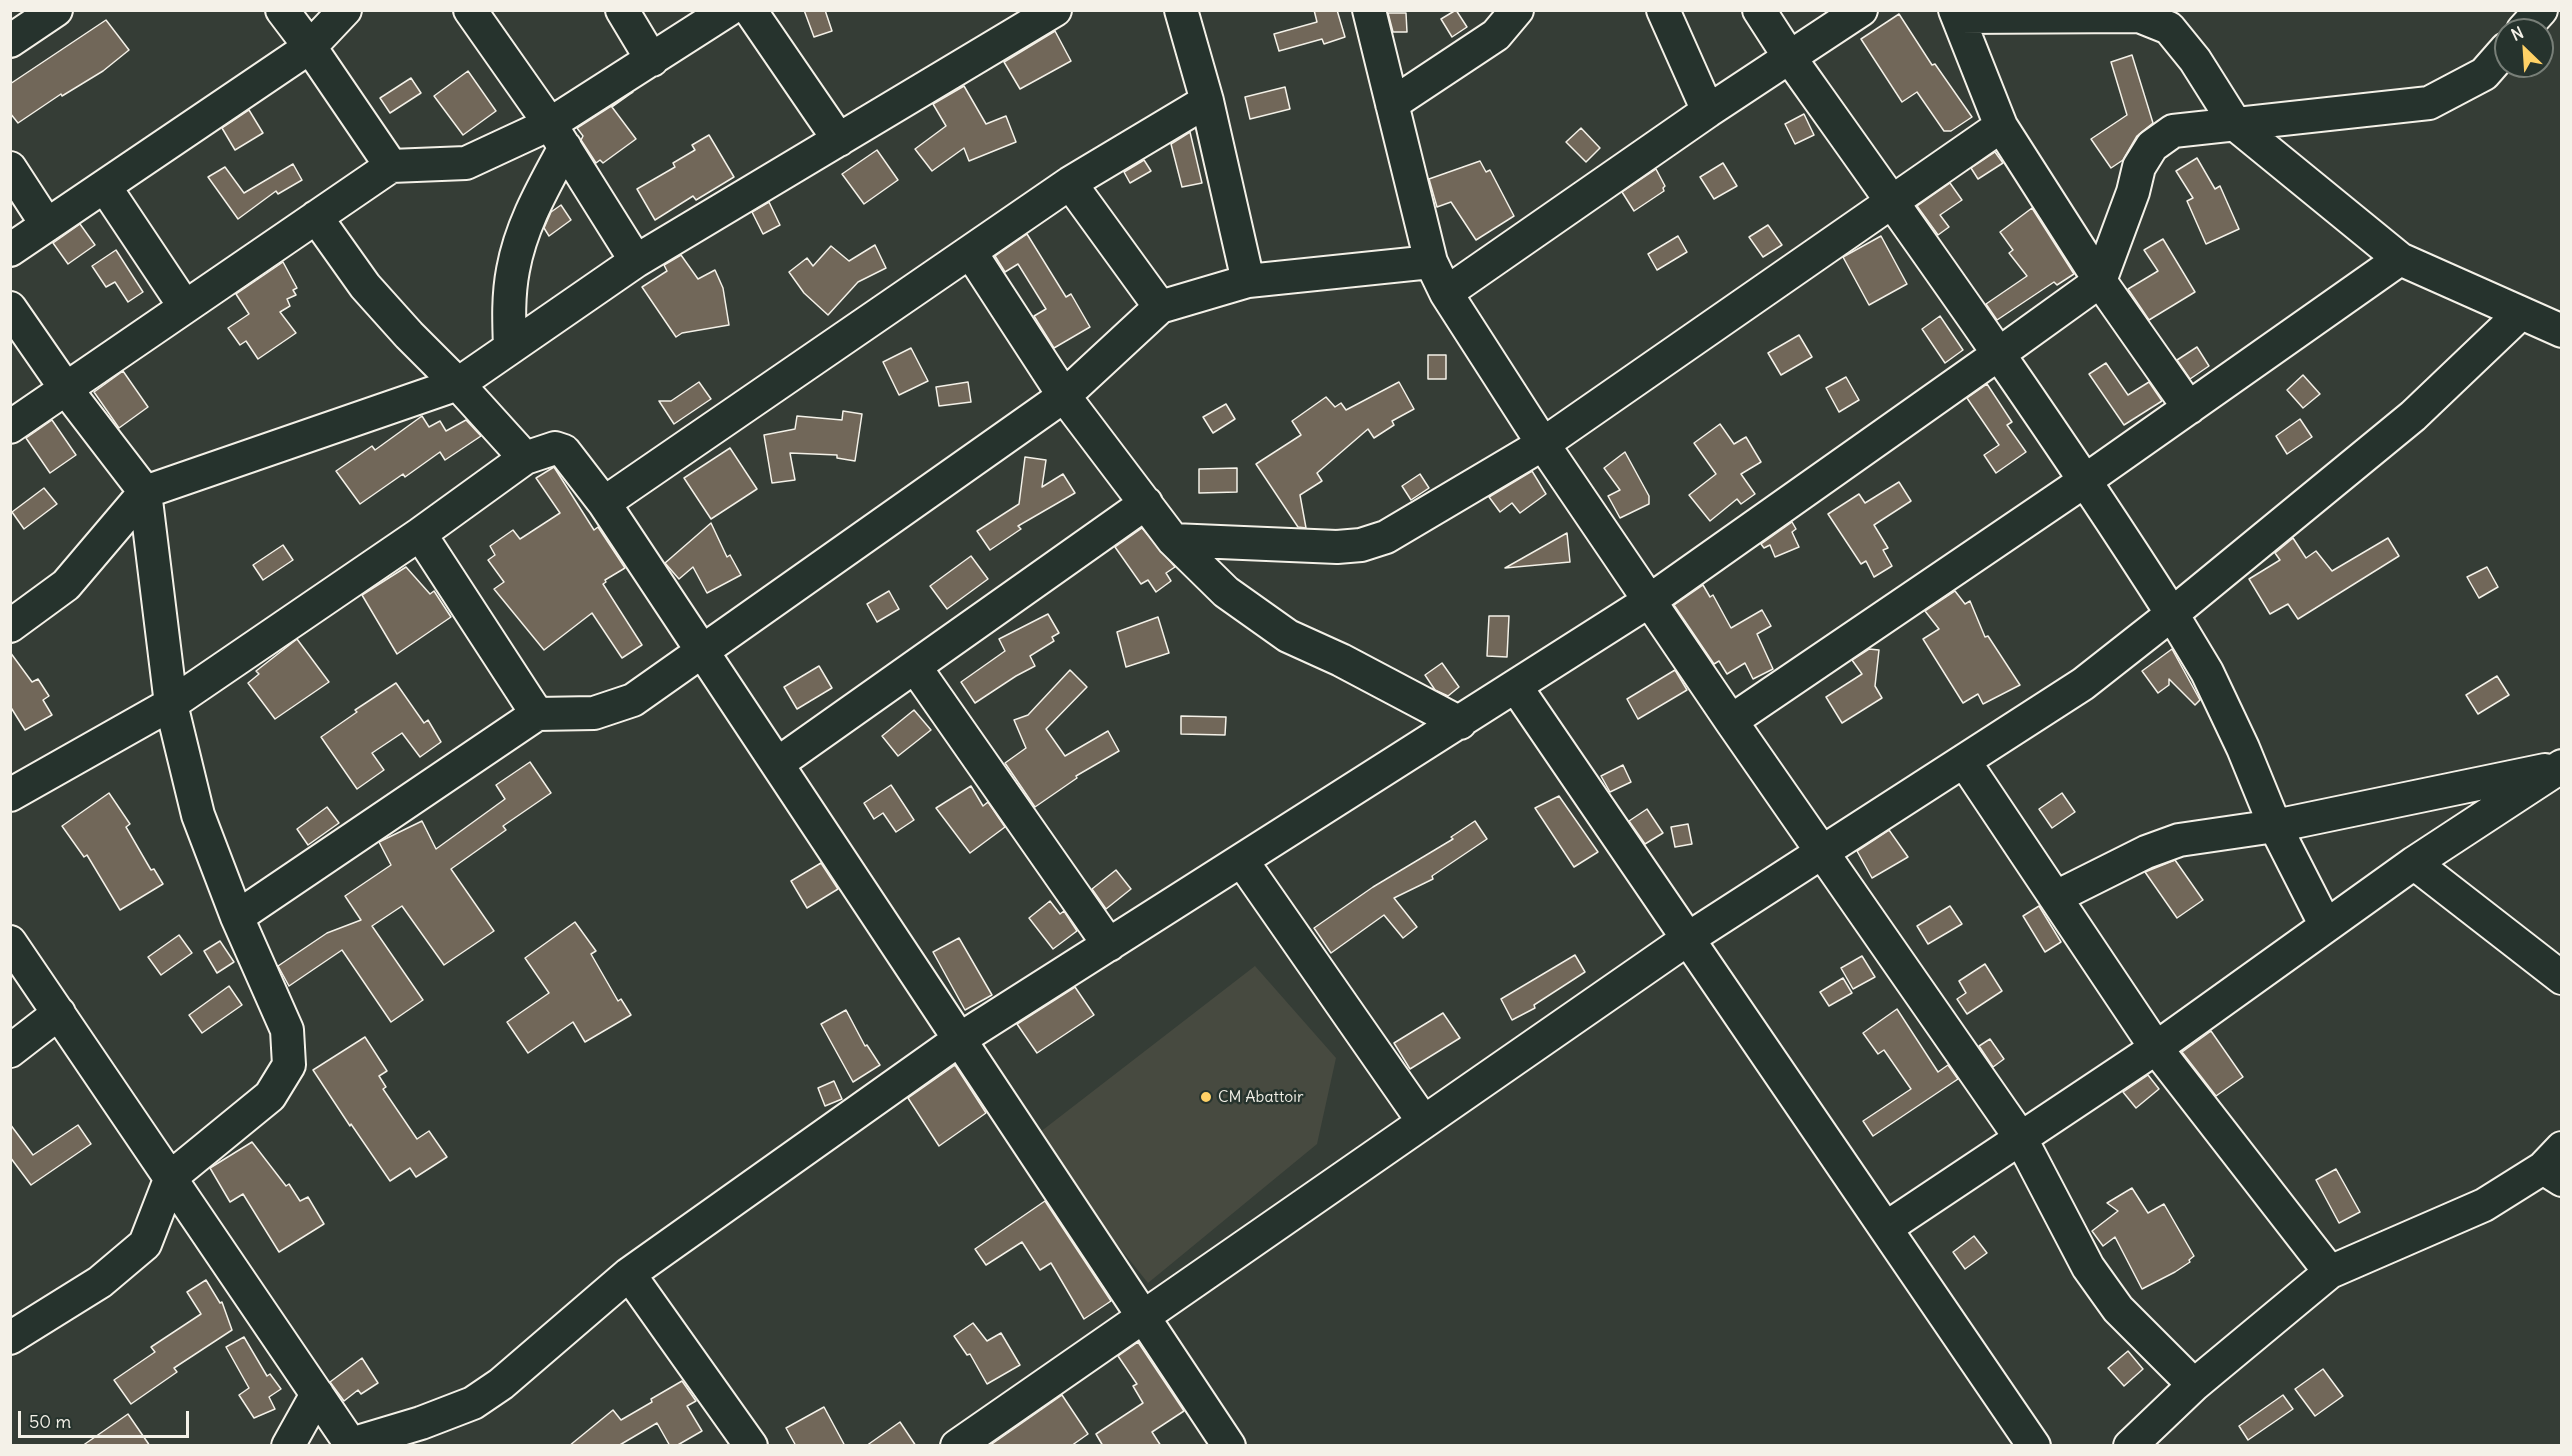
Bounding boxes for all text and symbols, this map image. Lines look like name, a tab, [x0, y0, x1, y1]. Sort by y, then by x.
north arrow	[2494, 18, 2554, 78]
text: N	[2508, 22, 2526, 45]
place label: CM Abattoir	[1218, 1087, 1303, 1107]
marker: CM Abattoir	[1199, 1090, 1213, 1104]
scale bar	[21, 1399, 192, 1437]
text: 50 m	[29, 1410, 71, 1433]

